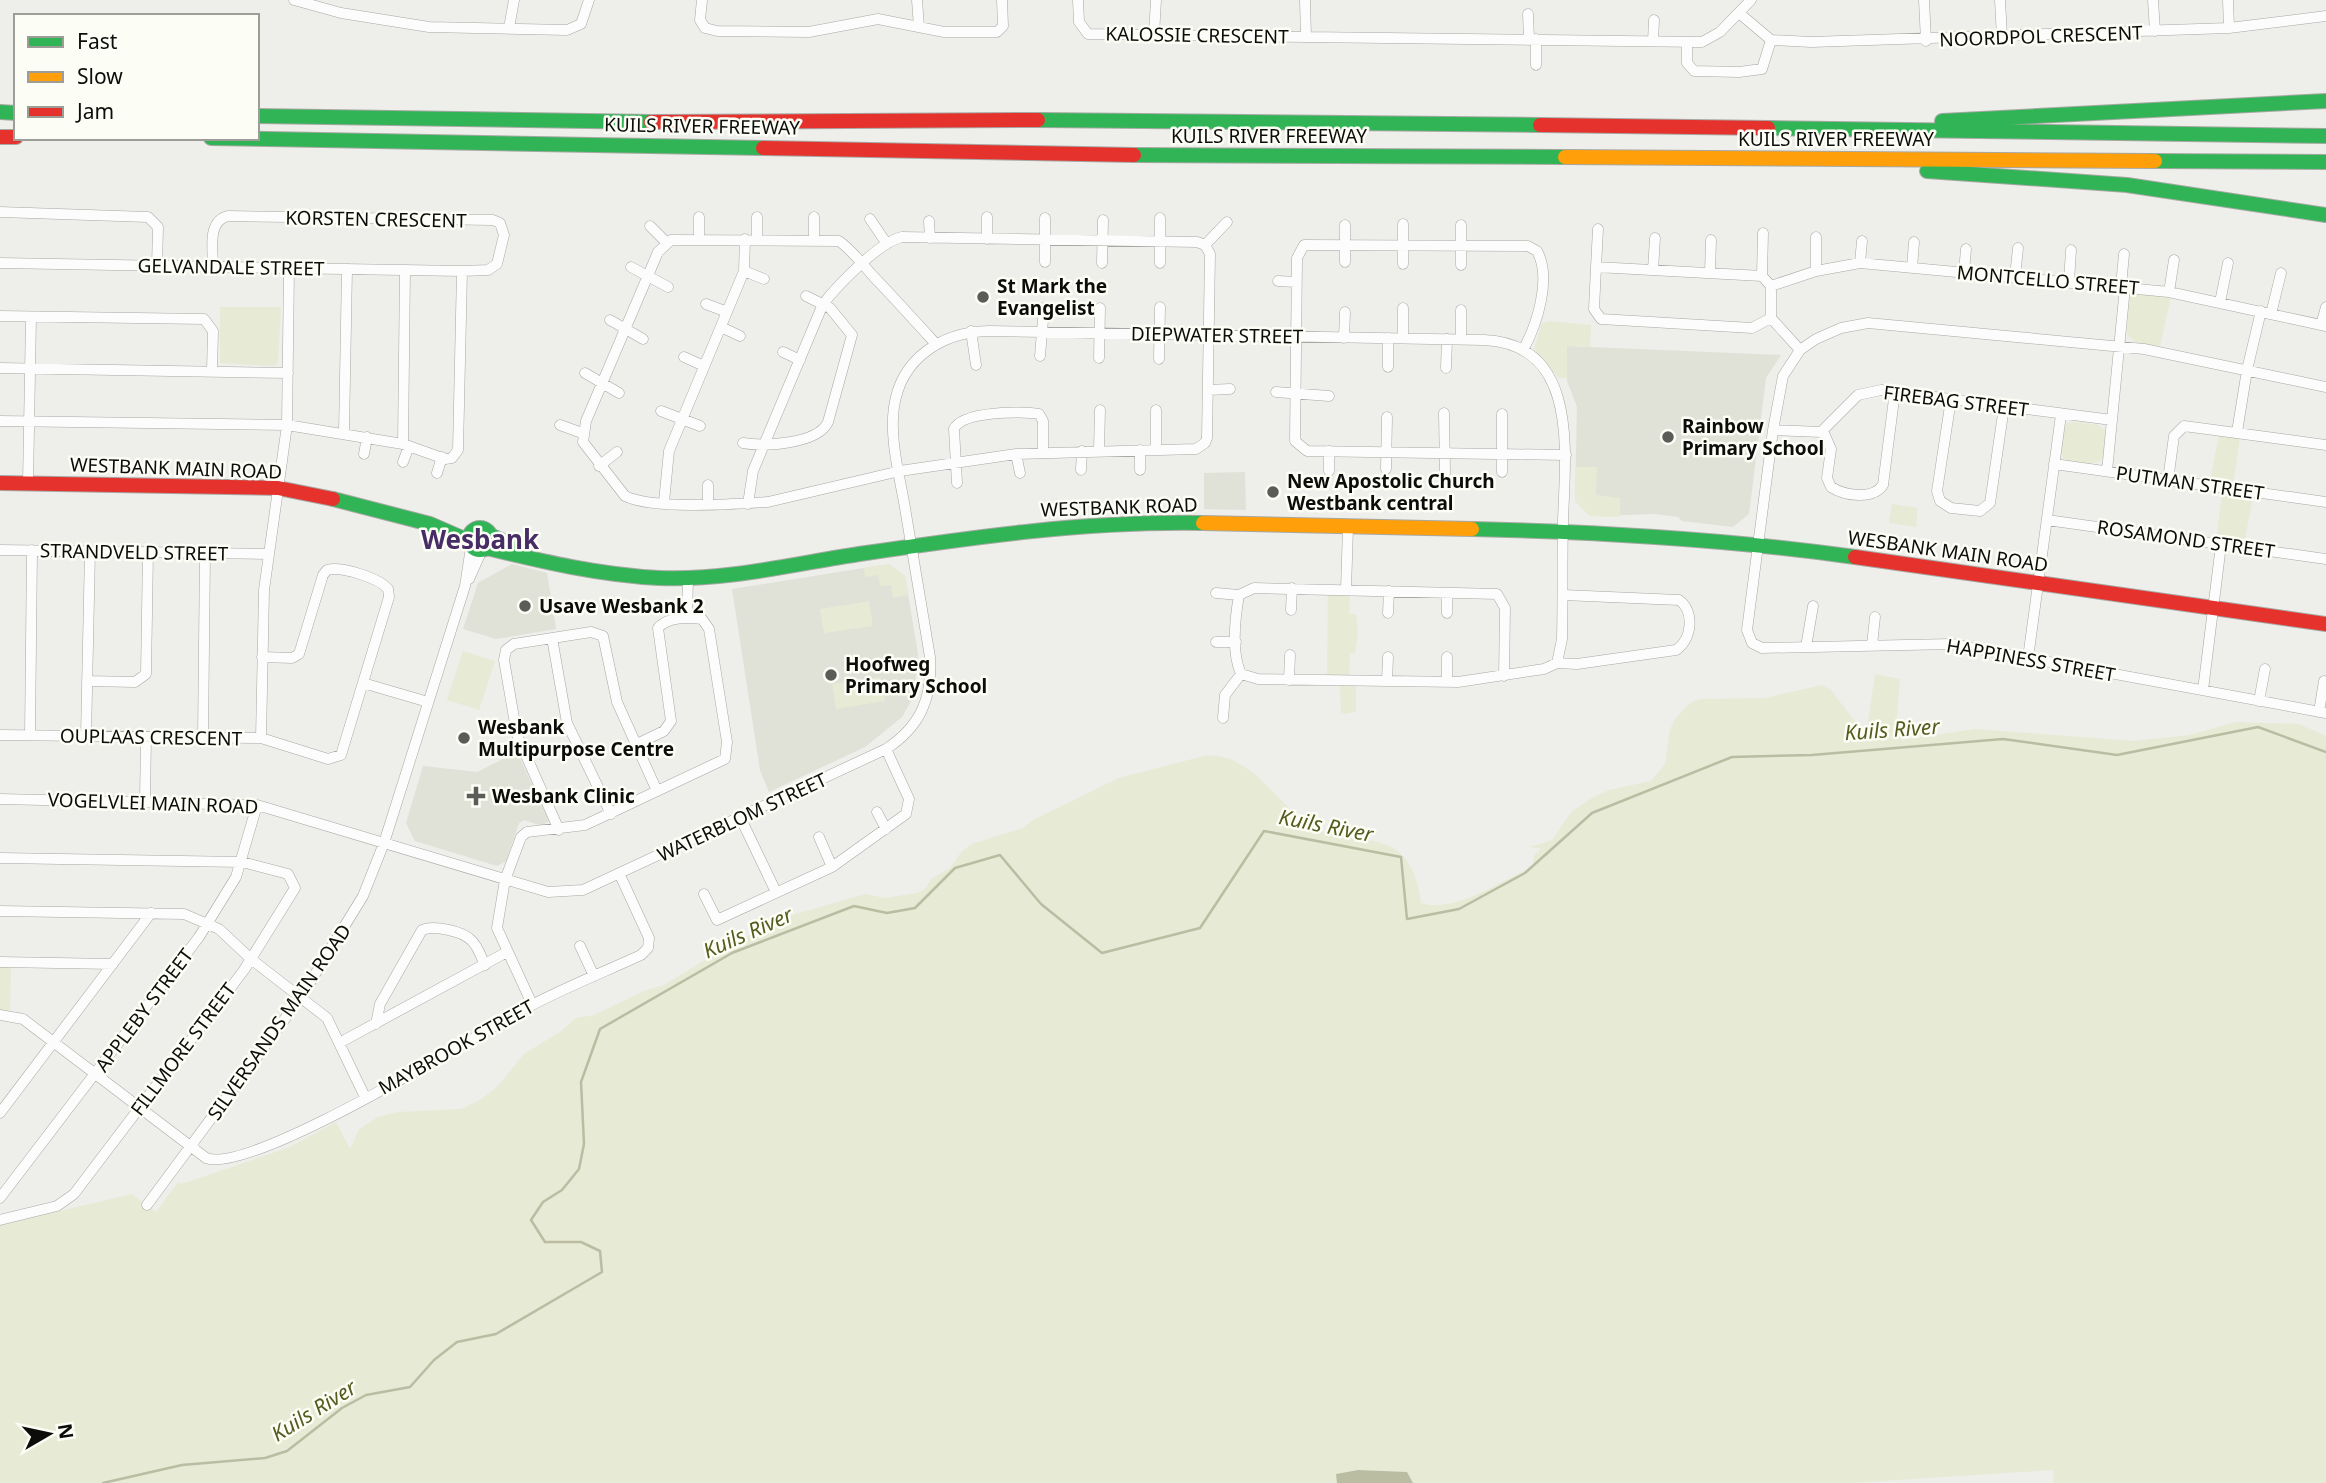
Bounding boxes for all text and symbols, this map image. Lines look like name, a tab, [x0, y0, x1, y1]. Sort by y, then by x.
legend	[14, 14, 259, 140]
street label: NOORDPOL CRESCENT	[1939, 19, 2144, 53]
street label: KALOSSIE CRESCENT	[1105, 20, 1289, 50]
text: Fast	[77, 27, 118, 55]
text: Slow	[77, 62, 123, 90]
text: Jam	[75, 97, 114, 125]
street label: KUILS RIVER FREEWAY	[604, 111, 800, 141]
street label: KUILS RIVER FREEWAY	[1171, 123, 1367, 149]
street label: KUILS RIVER FREEWAY	[1738, 126, 1934, 152]
street label: KORSTEN CRESCENT	[285, 204, 467, 234]
street label: GELVANDALE STREET	[137, 252, 325, 282]
street label: MONTCELLO STREET	[1956, 259, 2141, 301]
place label: St Mark the Evangelist	[997, 273, 1107, 321]
marker: St Mark the Evangelist	[975, 289, 991, 305]
street label: DIEPWATER STREET	[1131, 320, 1304, 350]
street label: FIREBAG STREET	[1882, 379, 2031, 423]
place label: Rainbow Primary School	[1682, 413, 1824, 461]
marker: Rainbow Primary School	[1660, 429, 1676, 445]
street label: WESTBANK MAIN ROAD	[69, 451, 283, 485]
street label: PUTMAN STREET	[2114, 460, 2266, 506]
place label: New Apostolic Church Westbank central	[1287, 468, 1495, 516]
marker: New Apostolic Church Westbank central	[1265, 484, 1281, 500]
street label: WESTBANK ROAD	[1040, 491, 1198, 523]
street label: ROSAMOND STREET	[2096, 514, 2277, 564]
district label: Wesbank	[421, 521, 540, 557]
street label: WESBANK MAIN ROAD	[1846, 524, 2050, 578]
street label: STRANDVELD STREET	[40, 537, 229, 567]
place label: Usave Wesbank 2	[539, 593, 704, 619]
marker: Usave Wesbank 2	[517, 598, 533, 614]
street label: HAPPINESS STREET	[1945, 632, 2118, 688]
place label: Hoofweg Primary School	[845, 651, 987, 699]
marker: Hoofweg Primary School	[823, 667, 839, 683]
water label: Kuils River	[1843, 712, 1942, 746]
place label: Wesbank Multipurpose Centre	[478, 714, 674, 762]
street label: OUPLAAS CRESCENT	[60, 722, 243, 752]
marker: Wesbank Multipurpose Centre	[456, 730, 472, 746]
street label: WATERBLOM STREET	[653, 766, 831, 868]
place label: Wesbank Clinic	[492, 783, 635, 809]
street label: VOGELVLEI MAIN ROAD	[47, 786, 259, 820]
marker: Wesbank Clinic	[466, 786, 486, 806]
water label: Kuils River	[1277, 802, 1377, 848]
water label: Kuils River	[698, 899, 798, 964]
street label: SILVERSANDS MAIN ROAD	[201, 919, 357, 1125]
street label: APPLEBY STREET	[89, 943, 199, 1077]
street label: FILLMORE STREET	[124, 977, 242, 1121]
street label: MAYBROOK STREET	[374, 993, 539, 1101]
water label: Kuils River	[266, 1372, 363, 1447]
north arrow	[14, 1399, 84, 1469]
text: N	[52, 1422, 80, 1441]

